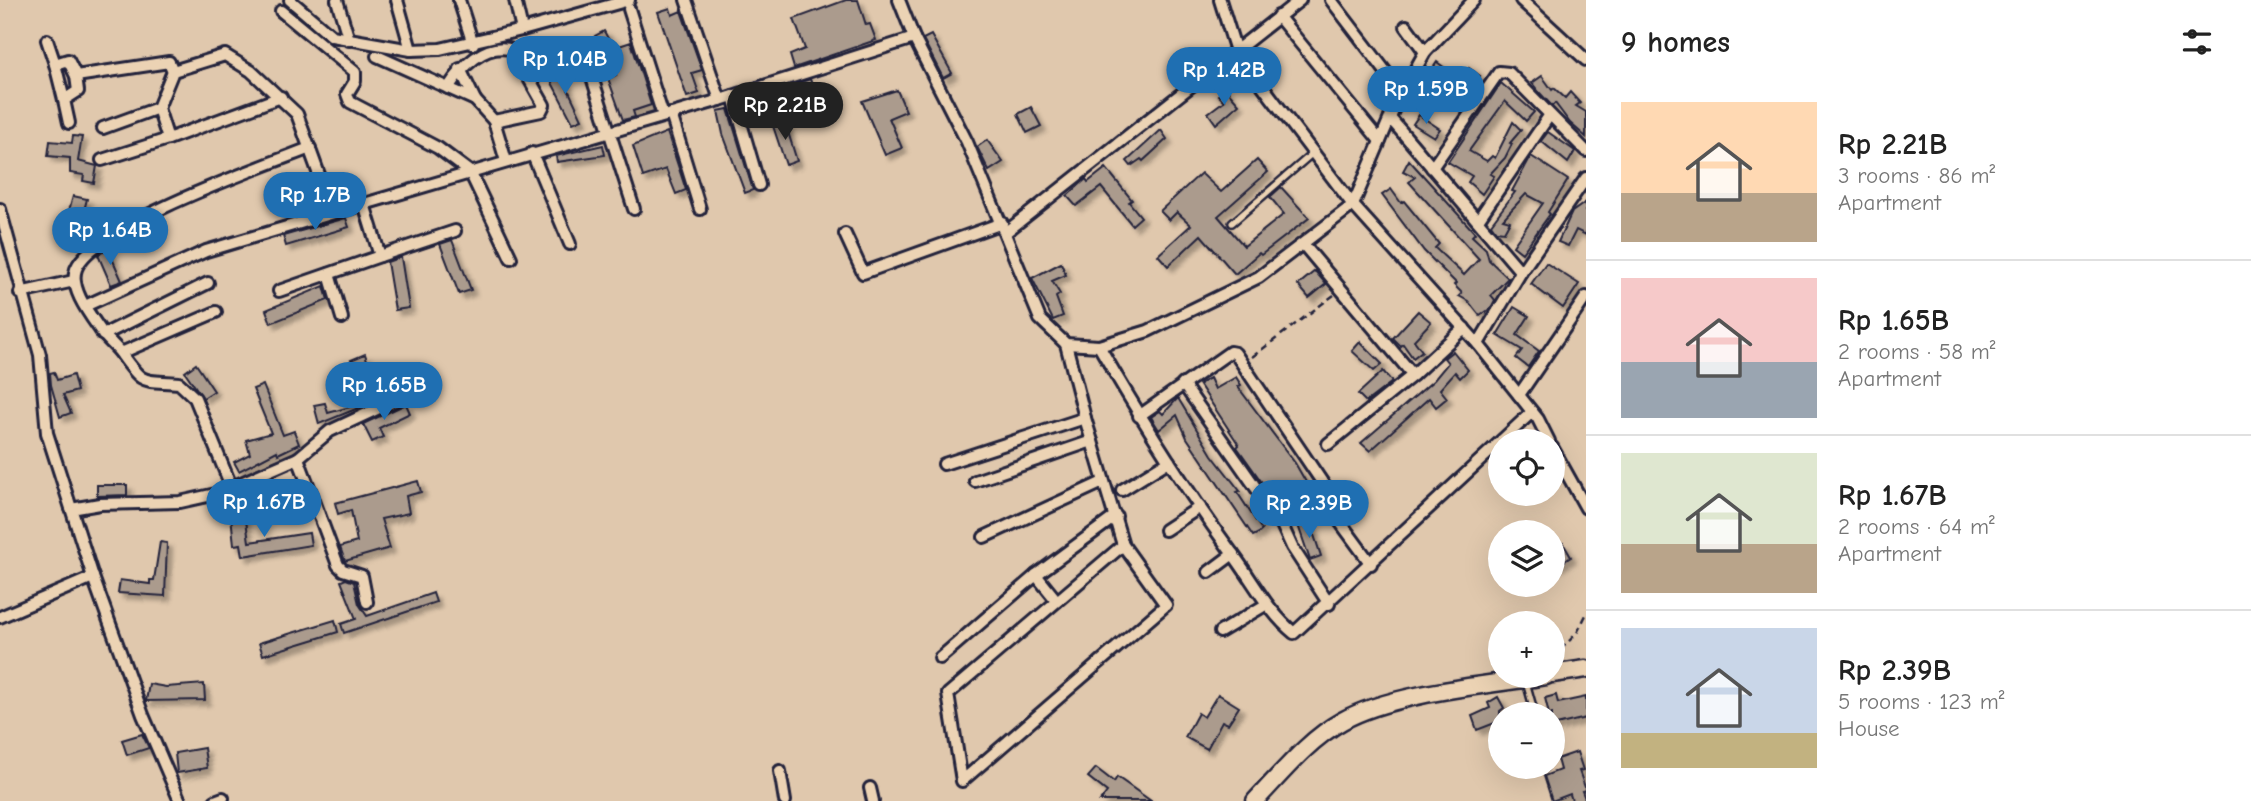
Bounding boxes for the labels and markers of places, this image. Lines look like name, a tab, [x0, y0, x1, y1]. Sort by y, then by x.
pin: Rp 1.04B	[493, 36, 637, 96]
pin: Rp 1.42B	[1152, 48, 1296, 107]
pin: Rp 1.59B	[1354, 66, 1498, 126]
pin: Rp 2.21B	[713, 82, 857, 142]
pin: Rp 1.7B	[250, 173, 380, 232]
pin: Rp 1.64B	[38, 208, 182, 267]
pin: Rp 1.65B	[312, 362, 456, 422]
pin: Rp 1.67B	[192, 480, 336, 539]
pin: Rp 2.39B	[1237, 480, 1381, 540]

